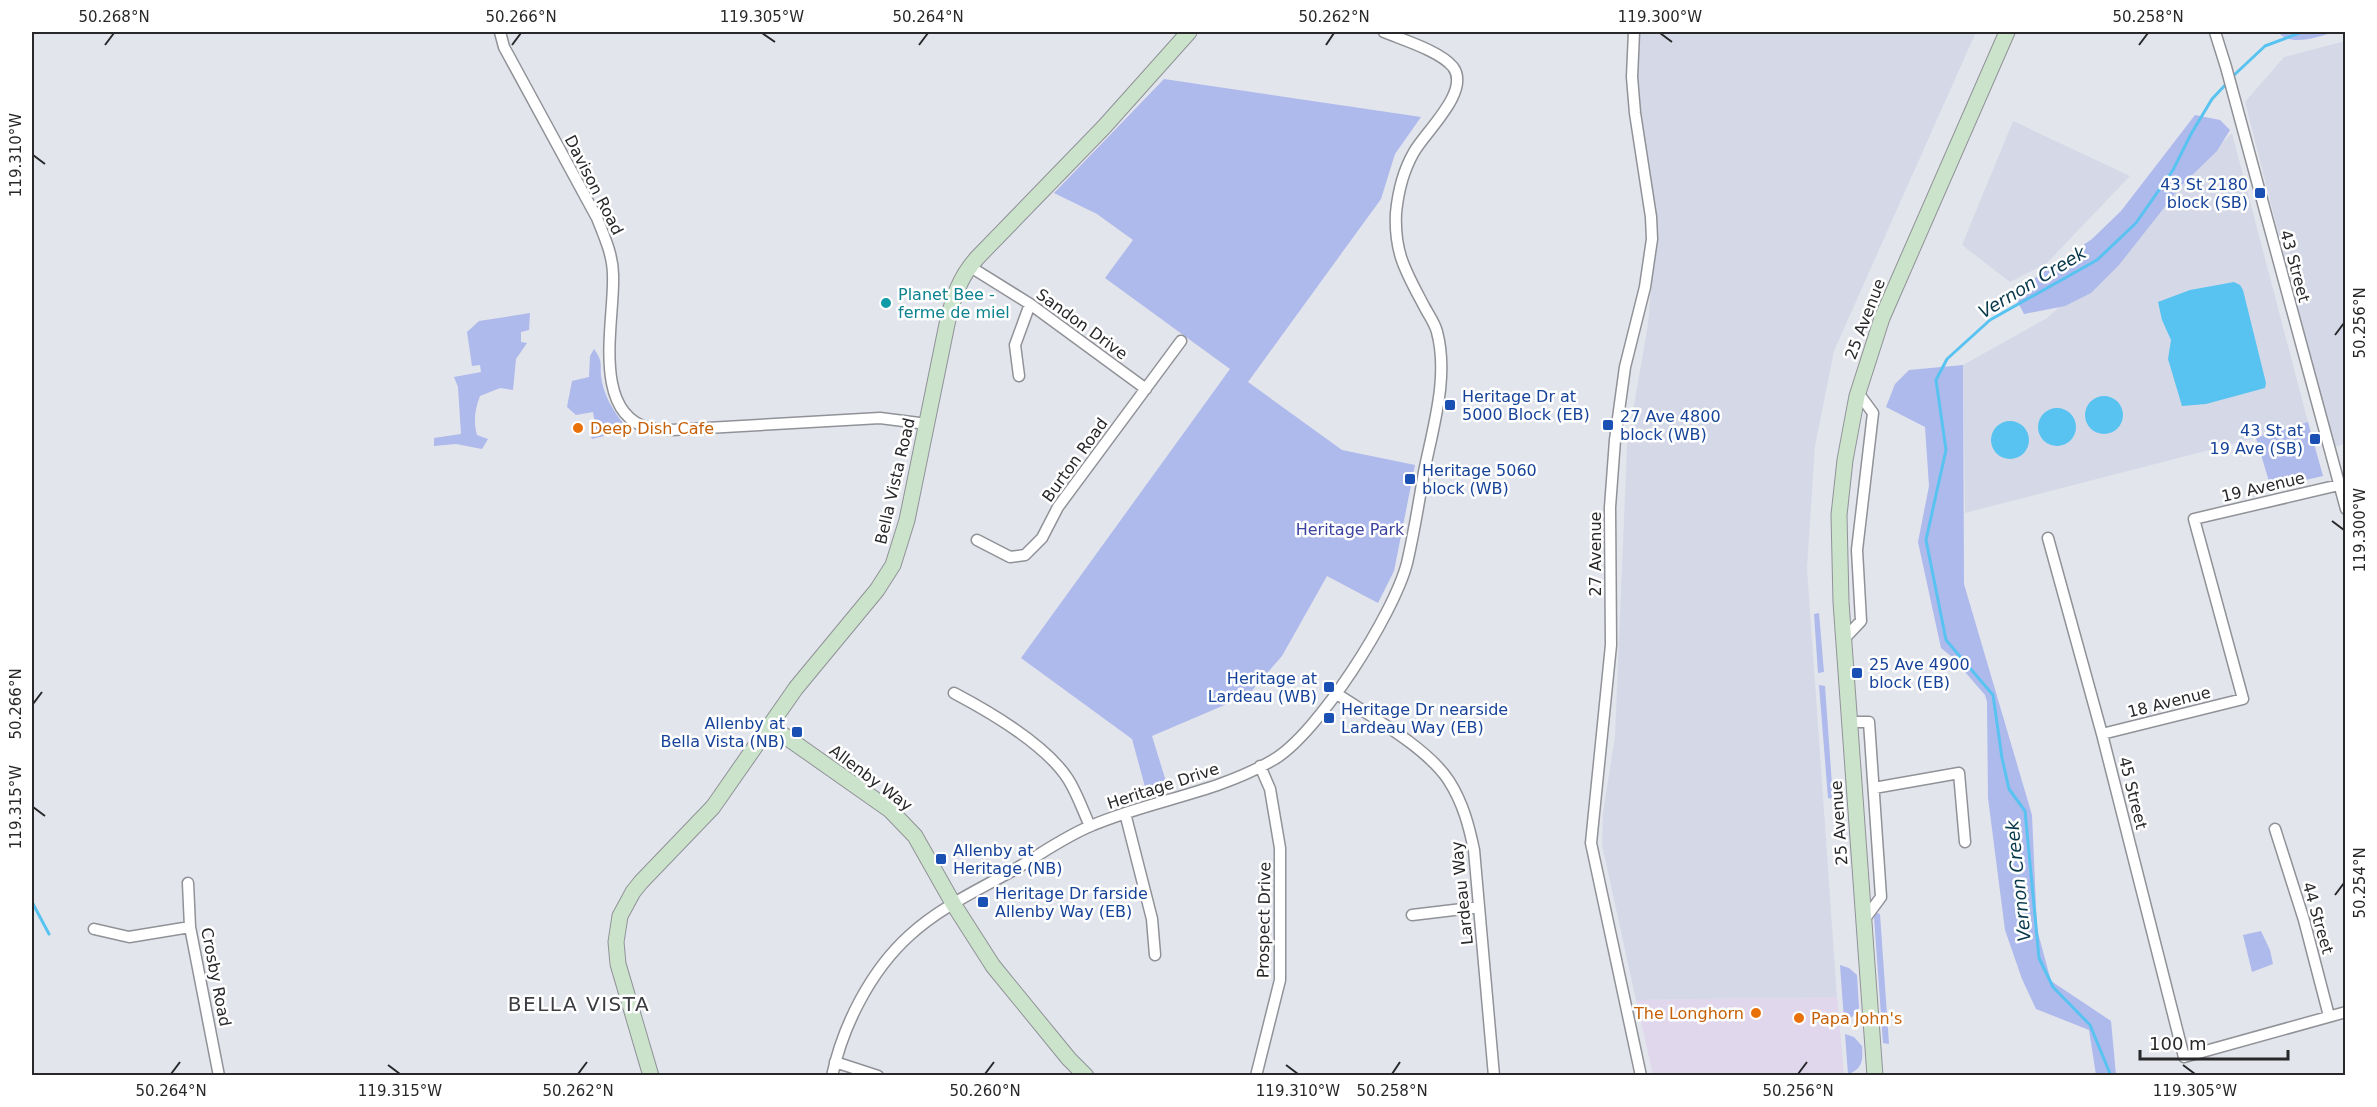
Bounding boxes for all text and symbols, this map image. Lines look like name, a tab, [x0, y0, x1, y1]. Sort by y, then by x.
text: 50.268°N	[78, 8, 150, 26]
text: 50.266°N	[485, 8, 557, 26]
text: 119.305°W	[720, 8, 804, 26]
text: 50.264°N	[892, 8, 964, 26]
text: 50.262°N	[1298, 8, 1370, 26]
text: 119.300°W	[1618, 8, 1702, 26]
text: 50.258°N	[2112, 8, 2184, 26]
text: 119.310°W	[7, 113, 25, 197]
street label: Davison Road	[561, 132, 627, 238]
place label: 43 St 2180 block (SB)	[2160, 175, 2248, 212]
marker: 43 St 2180 block (SB)	[2253, 186, 2267, 200]
street label: 43 Street	[2276, 228, 2314, 304]
water label: Vernon Creek	[1974, 241, 2091, 322]
street label: 25 Avenue	[1841, 276, 1889, 362]
place label: Planet Bee - ferme de miel	[898, 285, 1010, 322]
street label: Sandon Drive	[1033, 285, 1131, 363]
text: 50.256°N	[2351, 287, 2369, 359]
marker: Planet Bee - ferme de miel	[879, 296, 893, 310]
place label: Heritage Dr at 5000 Block (EB)	[1462, 387, 1590, 424]
marker: Heritage Dr at 5000 Block (EB)	[1443, 398, 1457, 412]
place label: 27 Ave 4800 block (WB)	[1620, 407, 1721, 444]
street label: Burton Road	[1038, 414, 1112, 506]
street label: Bella Vista Road	[871, 416, 919, 546]
marker: 27 Ave 4800 block (WB)	[1601, 418, 1615, 432]
place label: Deep Dish Cafe	[590, 419, 714, 438]
marker: Deep Dish Cafe	[571, 421, 585, 435]
place label: 43 St at 19 Ave (SB)	[2210, 421, 2303, 458]
marker: 43 St at 19 Ave (SB)	[2308, 432, 2322, 446]
place label: Heritage 5060 block (WB)	[1422, 461, 1537, 498]
street label: 19 Avenue	[2220, 468, 2306, 506]
marker: Heritage 5060 block (WB)	[1403, 472, 1417, 486]
text: 119.300°W	[2351, 488, 2369, 572]
street label: 27 Avenue	[1586, 512, 1605, 596]
park label: Heritage Park	[1296, 520, 1405, 539]
place label: 25 Ave 4900 block (EB)	[1869, 655, 1970, 692]
marker: 25 Ave 4900 block (EB)	[1850, 666, 1864, 680]
text: 50.266°N	[7, 668, 25, 740]
place label: Heritage at Lardeau (WB)	[1208, 669, 1317, 706]
marker: Heritage at Lardeau (WB)	[1322, 680, 1336, 694]
street label: 18 Avenue	[2126, 683, 2212, 721]
place label: Heritage Dr nearside Lardeau Way (EB)	[1341, 700, 1508, 737]
marker: Heritage Dr nearside Lardeau Way (EB)	[1322, 711, 1336, 725]
place label: Allenby at Bella Vista (NB)	[660, 714, 785, 751]
marker: Allenby at Bella Vista (NB)	[790, 725, 804, 739]
street label: Allenby Way	[826, 741, 916, 815]
street label: 45 Street	[2115, 755, 2151, 831]
street label: Heritage Drive	[1105, 759, 1221, 813]
text: 119.315°W	[7, 765, 25, 849]
street label: 25 Avenue	[1827, 780, 1851, 866]
water label: Vernon Creek	[2001, 818, 2035, 943]
street label: Lardeau Way	[1447, 840, 1477, 946]
place label: Allenby at Heritage (NB)	[953, 841, 1063, 878]
text: 50.254°N	[2351, 847, 2369, 919]
marker: Allenby at Heritage (NB)	[934, 852, 948, 866]
street label: Prospect Drive	[1253, 862, 1275, 978]
street label: 44 Street	[2299, 880, 2337, 956]
place label: Heritage Dr farside Allenby Way (EB)	[995, 884, 1148, 921]
marker: Heritage Dr farside Allenby Way (EB)	[976, 895, 990, 909]
street label: Crosby Road	[197, 926, 235, 1028]
district label: BELLA VISTA	[508, 992, 650, 1016]
place label: The Longhorn	[1633, 1004, 1744, 1023]
marker: The Longhorn	[1749, 1006, 1763, 1020]
place label: Papa John's	[1811, 1009, 1902, 1028]
marker: Papa John's	[1792, 1011, 1806, 1025]
scale bar	[2140, 1023, 2288, 1061]
text: 100 m	[2149, 1033, 2207, 1054]
text: 50.264°N	[135, 1082, 207, 1100]
text: 119.315°W	[358, 1082, 442, 1100]
text: 50.262°N	[542, 1082, 614, 1100]
text: 50.260°N	[949, 1082, 1021, 1100]
text: 119.310°W	[1256, 1082, 1340, 1100]
text: 50.258°N	[1356, 1082, 1428, 1100]
text: 50.256°N	[1762, 1082, 1834, 1100]
text: 119.305°W	[2153, 1082, 2237, 1100]

